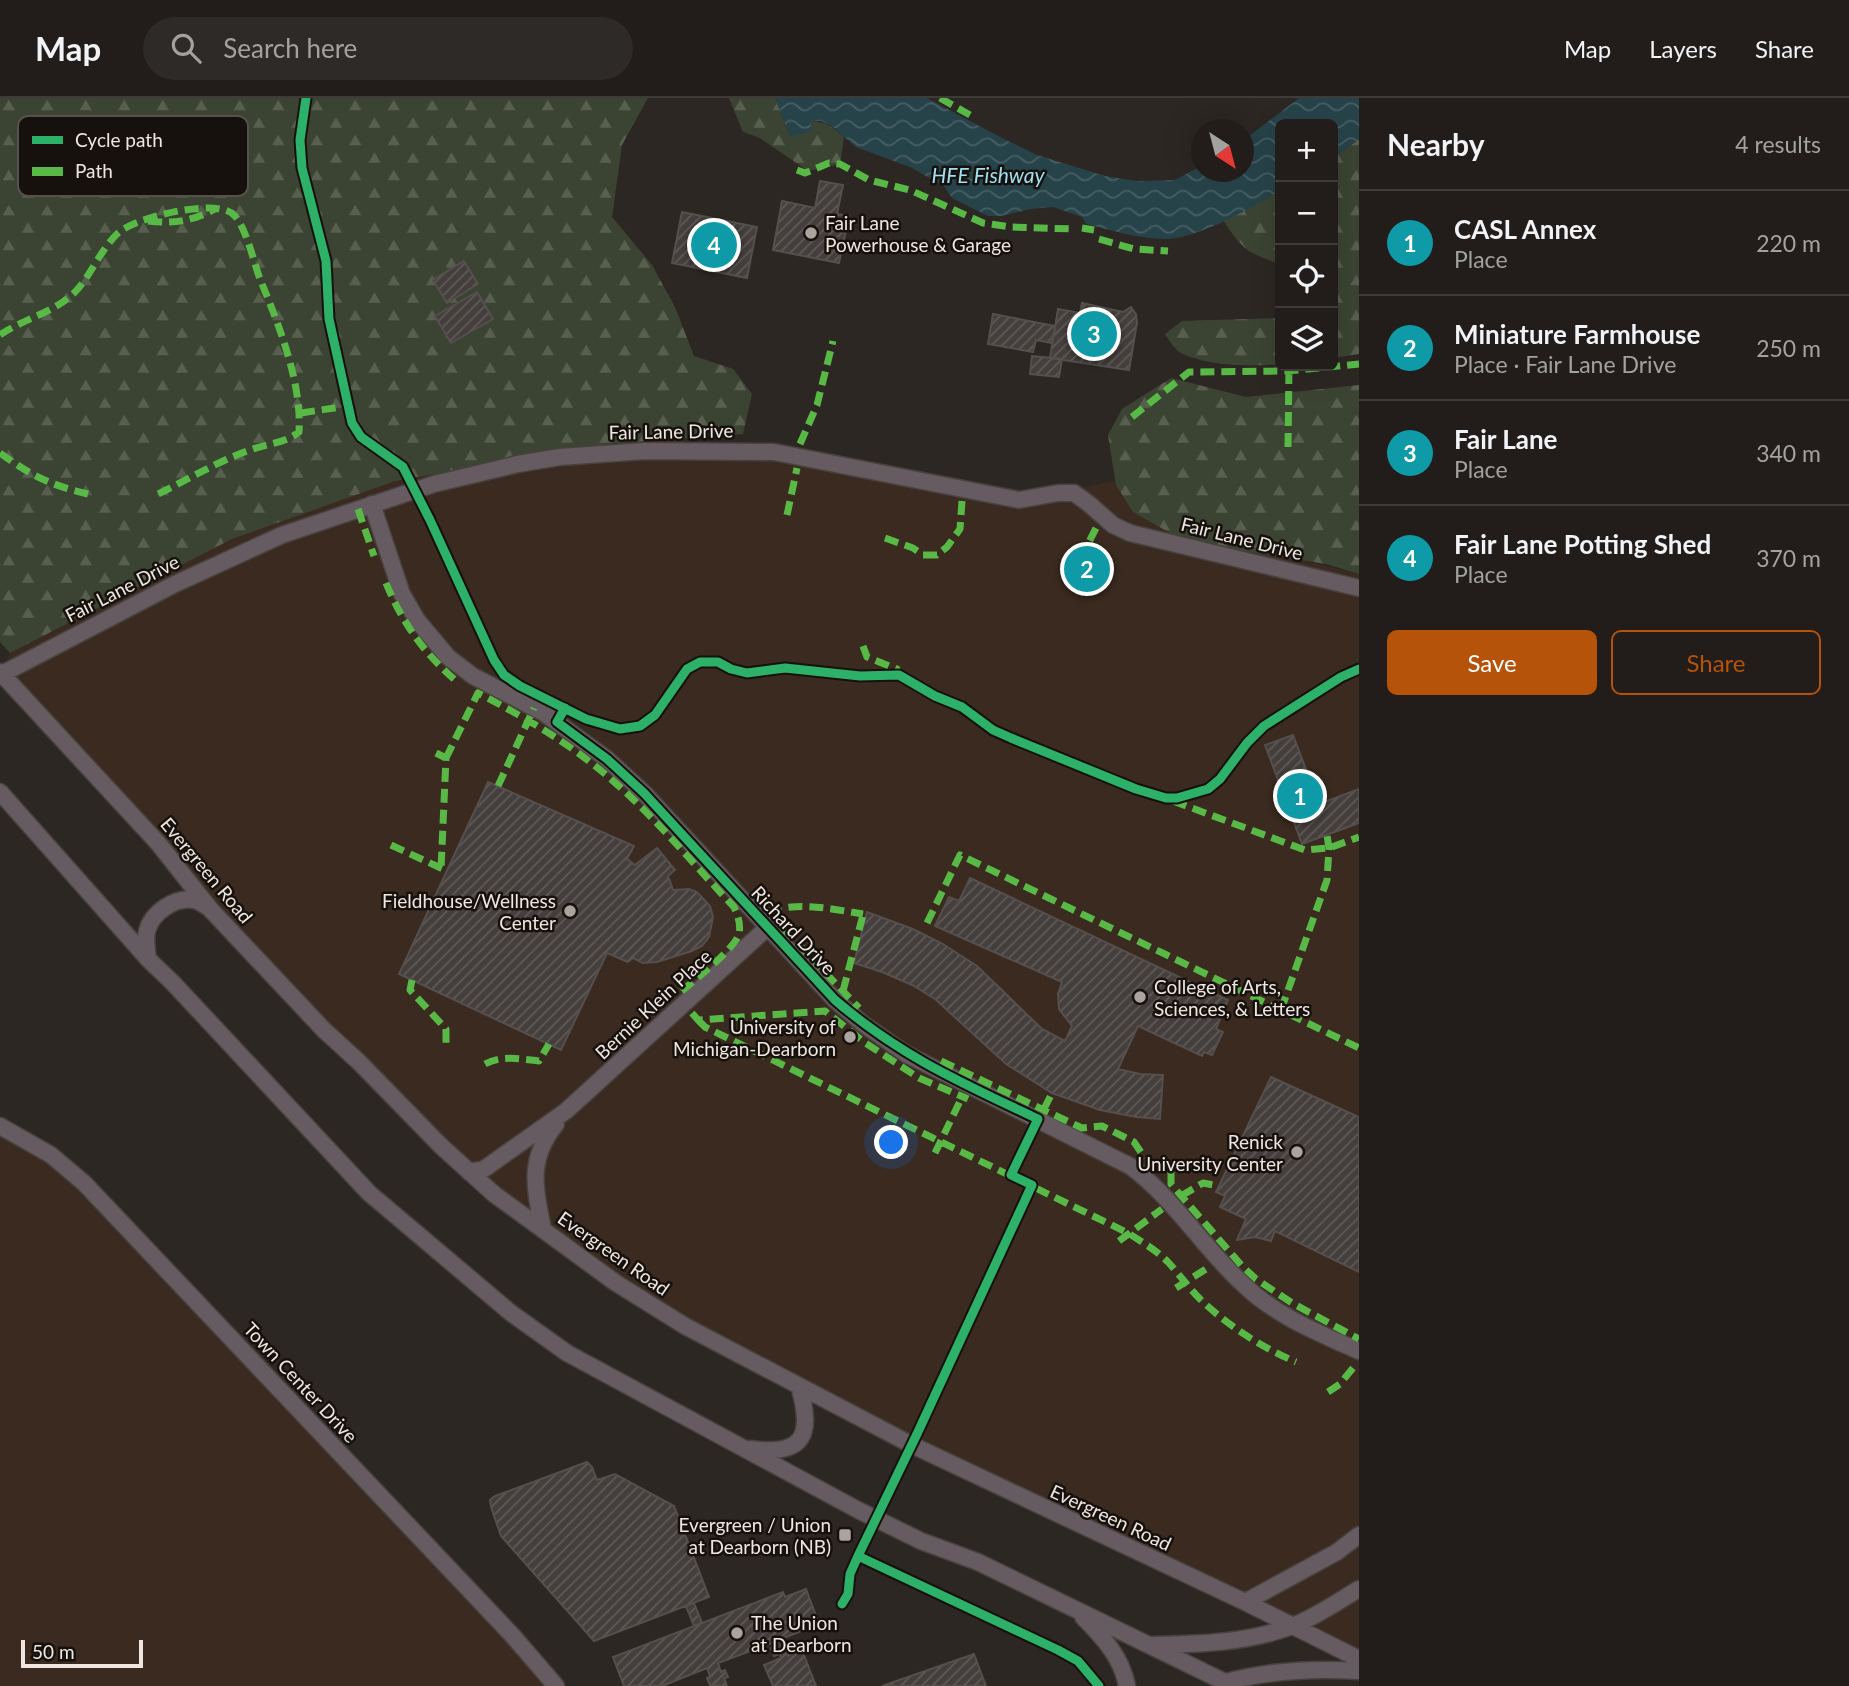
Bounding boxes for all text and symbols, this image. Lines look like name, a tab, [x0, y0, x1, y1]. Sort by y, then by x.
search box	[143, 17, 633, 80]
text: Map	[35, 28, 101, 68]
icon: search	[167, 29, 205, 67]
text: Search here	[223, 32, 357, 64]
text: Map	[1564, 34, 1611, 63]
text: Layers	[1649, 34, 1717, 63]
text: Share	[1755, 34, 1814, 63]
legend	[18, 116, 248, 196]
north arrow	[1191, 119, 1254, 182]
map controls	[1275, 119, 1338, 371]
button: +	[1275, 119, 1338, 182]
text: Nearby	[1387, 126, 1485, 162]
text: Cycle path	[75, 128, 163, 151]
text: 4 results	[1735, 130, 1821, 158]
text: Path	[75, 159, 113, 182]
water label: HFE Fishway	[931, 162, 1046, 187]
button: −	[1275, 182, 1338, 245]
place label: Fair Lane Powerhouse & Garage	[825, 211, 1011, 256]
text: CASL Annex	[1454, 213, 1596, 245]
pin: 4	[691, 219, 737, 271]
marker: Fair Lane Powerhouse & Garage	[803, 225, 819, 241]
text: 1	[1403, 229, 1417, 257]
text: 220 m	[1756, 229, 1821, 257]
button: locate	[1275, 245, 1338, 308]
text: Place	[1454, 245, 1508, 273]
pin: 3	[1071, 308, 1117, 360]
button: layers	[1275, 308, 1338, 371]
text: Miniature Farmhouse	[1454, 318, 1700, 350]
text: 2	[1403, 334, 1417, 362]
text: 250 m	[1756, 334, 1821, 362]
text: Place · Fair Lane Drive	[1454, 350, 1676, 378]
street label: Fair Lane Drive	[608, 418, 734, 444]
text: Fair Lane	[1454, 423, 1557, 455]
text: 3	[1403, 439, 1417, 467]
text: 340 m	[1756, 439, 1821, 467]
text: Place	[1454, 455, 1508, 483]
street label: Fair Lane Drive	[1179, 512, 1305, 564]
text: Fair Lane Potting Shed	[1454, 528, 1711, 560]
pin: 2	[1064, 543, 1110, 595]
text: 4	[1403, 544, 1417, 572]
text: 370 m	[1756, 544, 1821, 572]
street label: Fair Lane Drive	[61, 549, 183, 627]
text: Place	[1454, 560, 1508, 588]
button: Save	[1387, 630, 1597, 695]
button: Share	[1611, 630, 1821, 695]
pin: 1	[1277, 770, 1323, 822]
street label: Evergreen Road	[156, 812, 258, 928]
street label: Richard Drive	[747, 881, 841, 979]
place label: Fieldhouse/Wellness Center	[382, 889, 556, 934]
marker: Fieldhouse/Wellness Center	[562, 903, 578, 919]
street label: Bernie Klein Place	[590, 944, 716, 1064]
place label: College of Arts, Sciences, & Letters	[1154, 975, 1310, 1020]
marker: College of Arts, Sciences, & Letters	[1132, 989, 1148, 1005]
place label: University of Michigan-Dearborn	[673, 1015, 836, 1060]
marker: University of Michigan-Dearborn	[842, 1029, 858, 1045]
your location	[874, 1125, 908, 1159]
place label: Renick University Center	[1137, 1130, 1283, 1175]
marker: Renick University Center	[1289, 1144, 1305, 1160]
street label: Evergreen Road	[554, 1206, 674, 1300]
street label: Town Center Drive	[239, 1317, 363, 1447]
street label: Evergreen Road	[1047, 1479, 1175, 1555]
place label: Evergreen / Union at Dearborn (NB)	[679, 1513, 831, 1558]
marker: Evergreen / Union at Dearborn (NB)	[837, 1527, 853, 1543]
place label: The Union at Dearborn	[751, 1611, 852, 1656]
marker: The Union at Dearborn	[729, 1625, 745, 1641]
scale bar	[21, 1637, 144, 1669]
text: 50 m	[32, 1640, 75, 1663]

